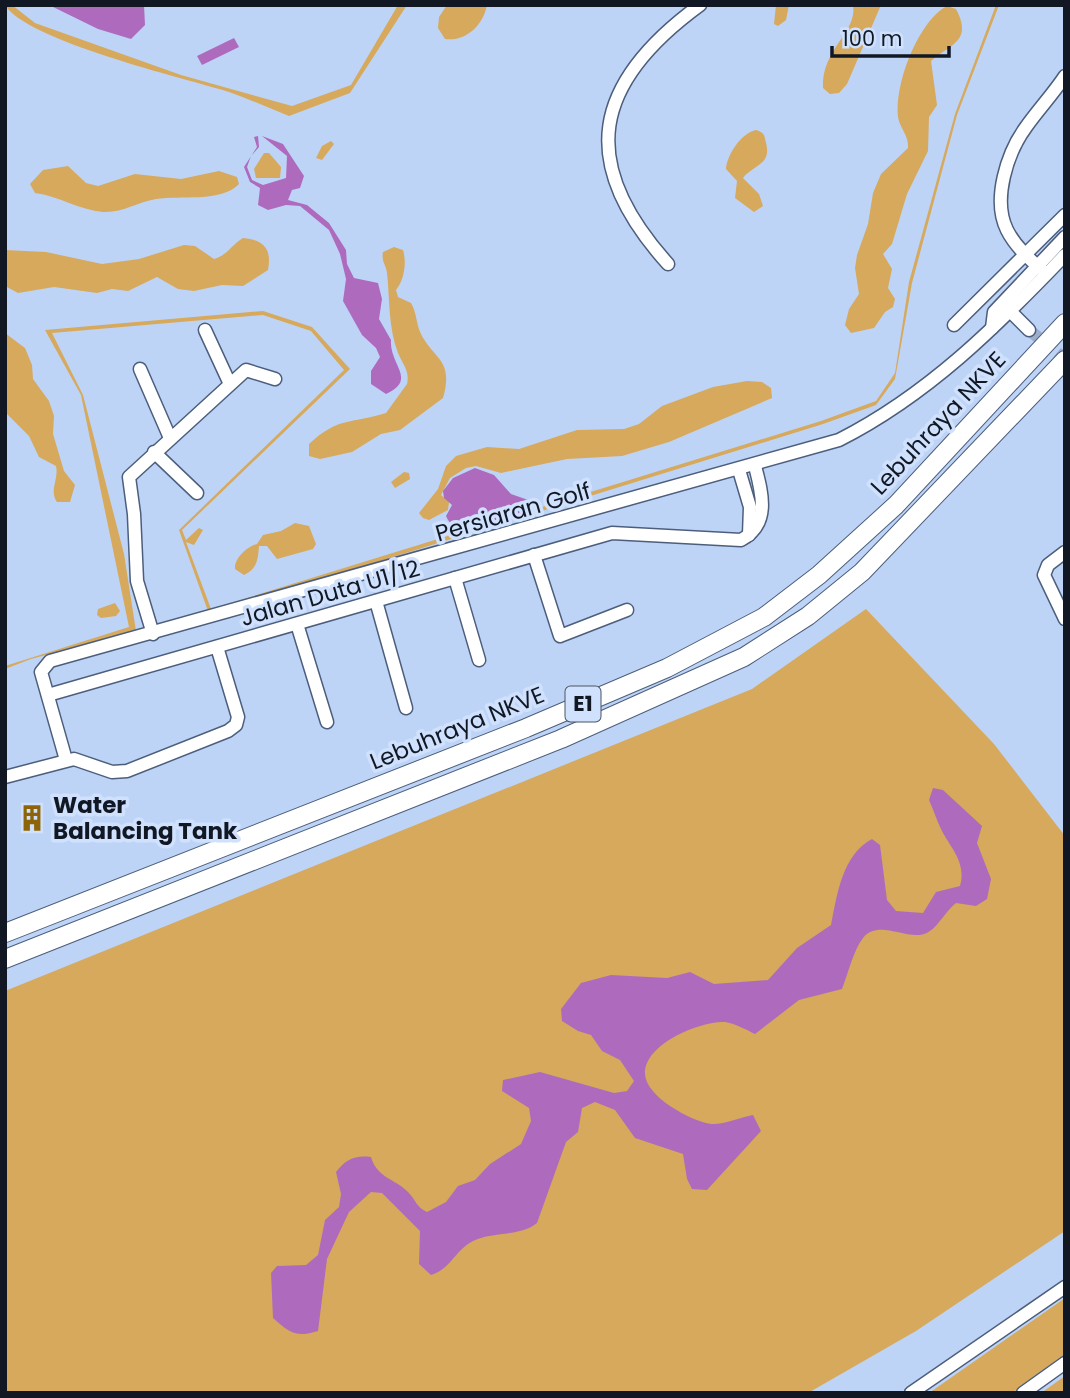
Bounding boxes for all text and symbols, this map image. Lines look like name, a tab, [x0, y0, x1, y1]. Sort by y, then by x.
scale bar	[832, 14, 949, 58]
text: 100 m	[842, 24, 902, 53]
street label: Lebuhraya NKVE	[863, 344, 1013, 502]
street label: Persiaran Golf	[432, 475, 594, 549]
street label: Jalan Duta U1/12	[237, 552, 423, 634]
street label: Lebuhraya NKVE	[365, 678, 549, 778]
road number: E1	[566, 686, 600, 722]
place label: Water Balancing Tank	[53, 789, 238, 847]
building icon: Water Balancing Tank	[17, 803, 47, 833]

